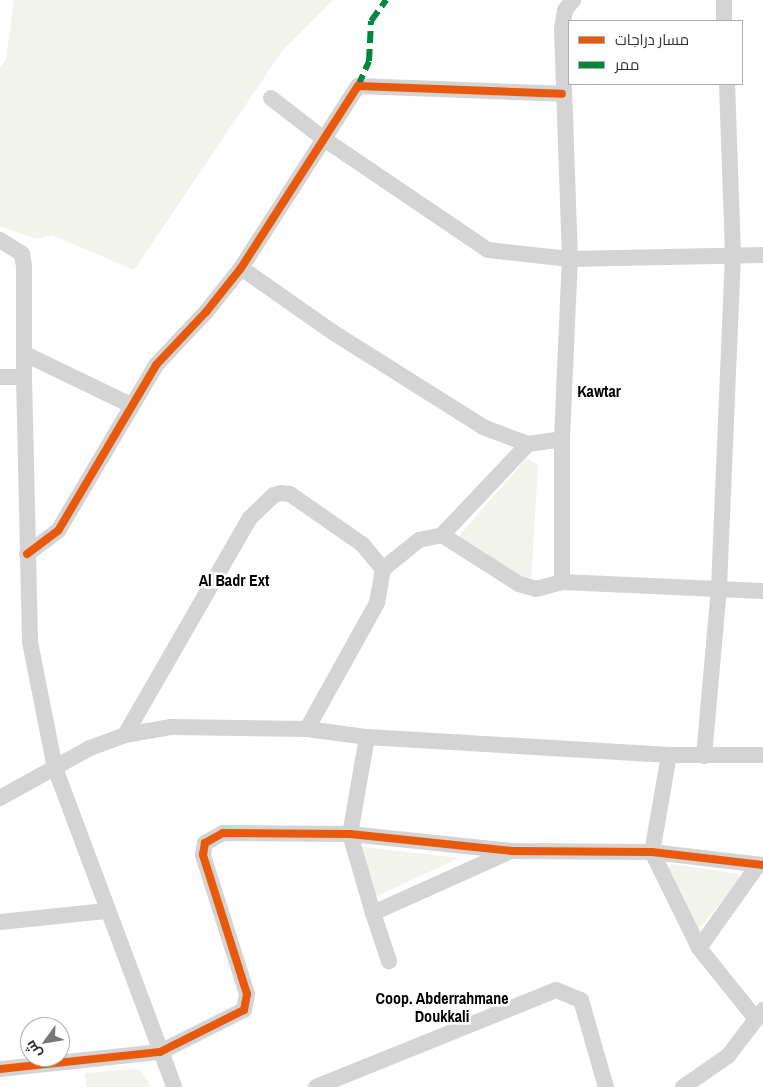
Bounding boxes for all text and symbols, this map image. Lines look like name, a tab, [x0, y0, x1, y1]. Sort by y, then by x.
legend	[568, 20, 743, 85]
text: مسار دراجات	[615, 29, 689, 50]
text: ممر	[615, 54, 639, 75]
district label: Kawtar	[577, 381, 621, 401]
district label: Al Badr Ext	[199, 570, 269, 590]
district label: Coop. Abderrahmane Doukkali	[375, 988, 509, 1026]
north arrow	[20, 1017, 70, 1067]
text: ش	[21, 1037, 46, 1062]

